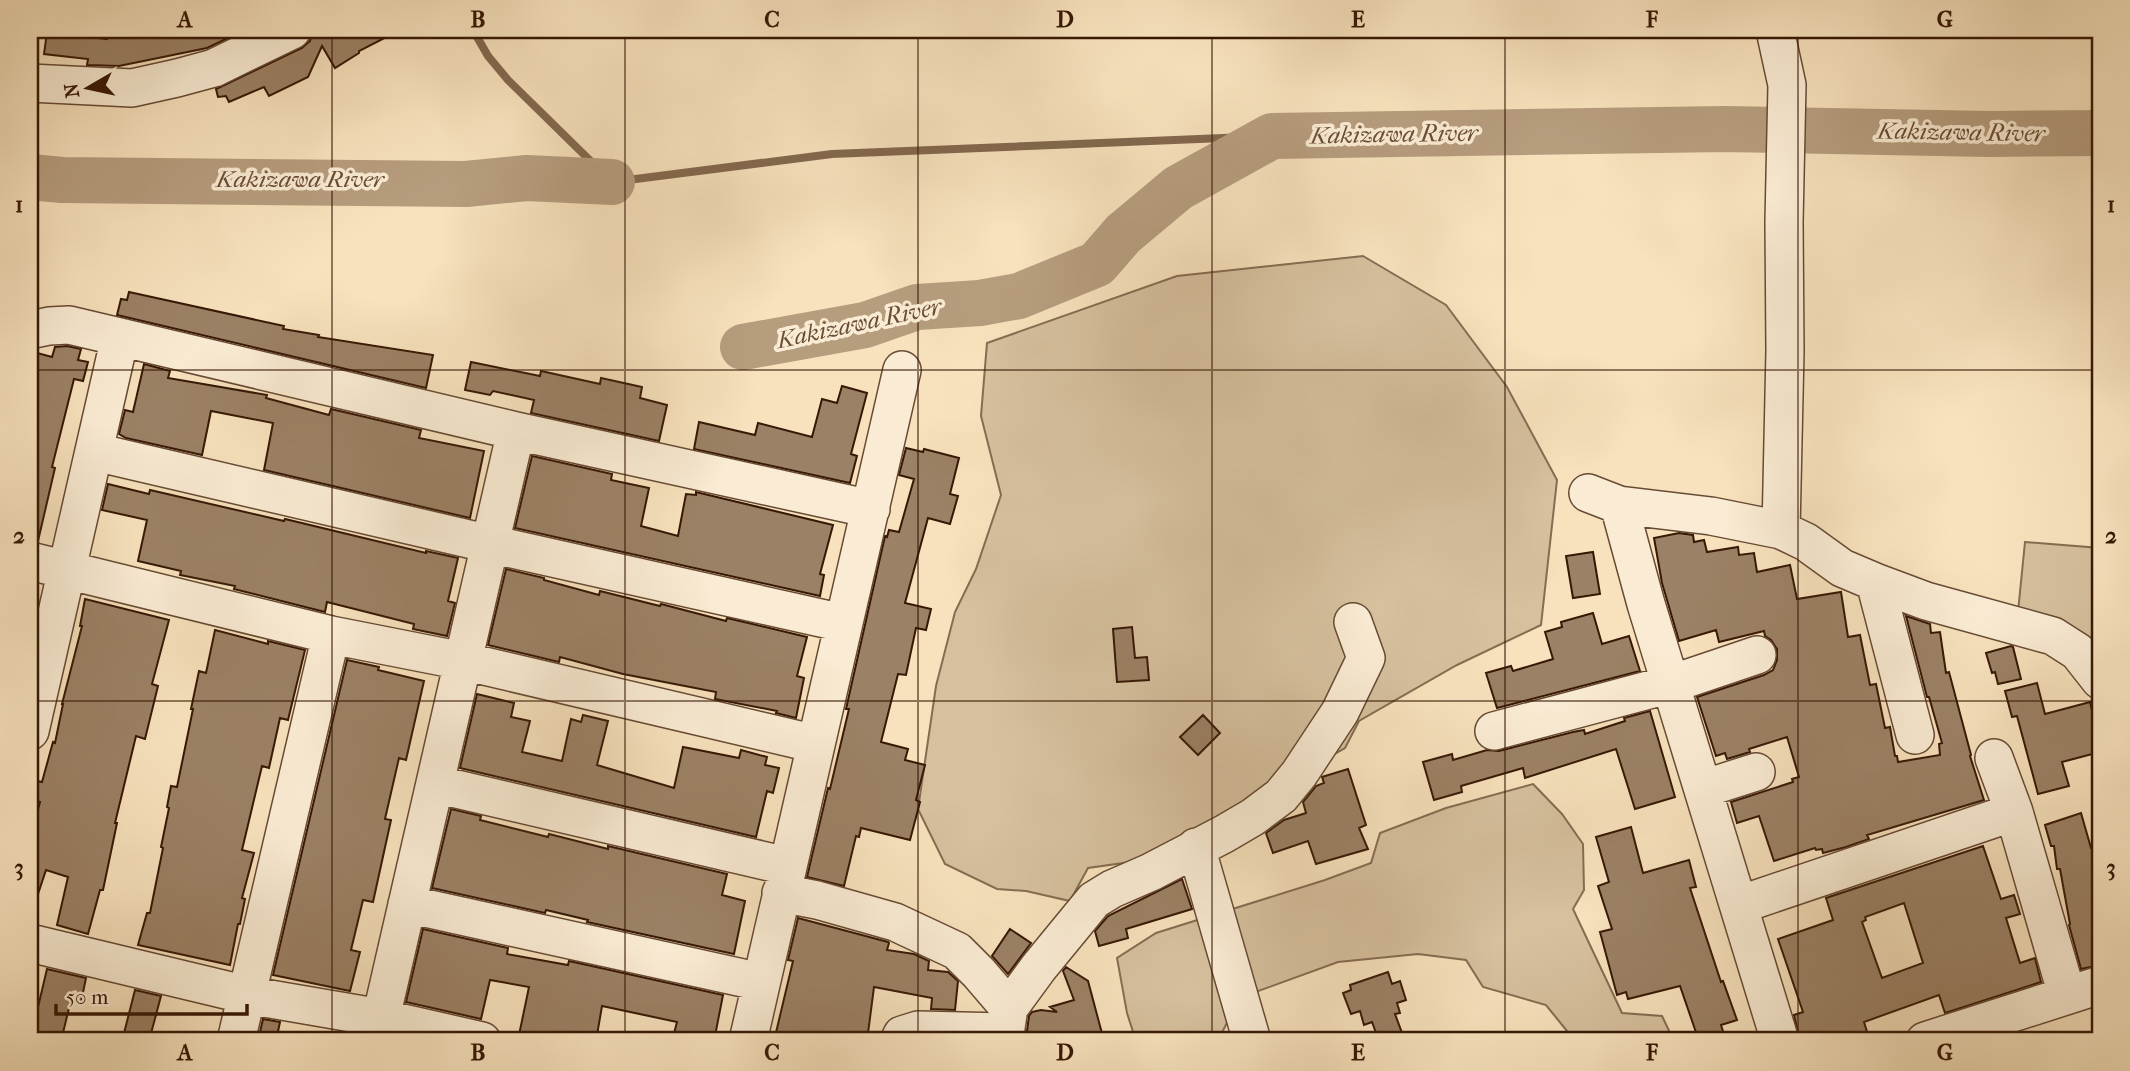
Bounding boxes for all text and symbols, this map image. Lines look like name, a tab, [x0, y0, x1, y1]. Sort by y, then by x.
text: A	[176, 6, 194, 33]
text: B	[471, 6, 486, 33]
text: C	[764, 6, 780, 33]
text: D	[1056, 6, 1074, 33]
text: E	[1351, 6, 1365, 33]
text: F	[1645, 6, 1659, 33]
text: G	[1937, 6, 1953, 33]
north arrow	[52, 52, 122, 122]
text: N	[60, 81, 84, 99]
water label: Kakizawa River	[1875, 117, 2047, 147]
water label: Kakizawa River	[1308, 119, 1480, 149]
water label: Kakizawa River	[214, 165, 386, 193]
text: 1	[15, 191, 23, 218]
text: 1	[2107, 191, 2115, 218]
water label: Kakizawa River	[772, 291, 946, 355]
text: 2	[13, 522, 25, 549]
text: 2	[2105, 522, 2117, 549]
text: 3	[14, 854, 24, 881]
text: 3	[2106, 854, 2116, 881]
scale bar	[56, 973, 247, 1017]
text: 50 m	[66, 985, 109, 1009]
text: A	[176, 1039, 194, 1066]
text: B	[471, 1039, 486, 1066]
text: C	[764, 1039, 780, 1066]
text: D	[1056, 1039, 1074, 1066]
text: E	[1351, 1039, 1365, 1066]
text: F	[1645, 1039, 1659, 1066]
text: G	[1937, 1039, 1953, 1066]

